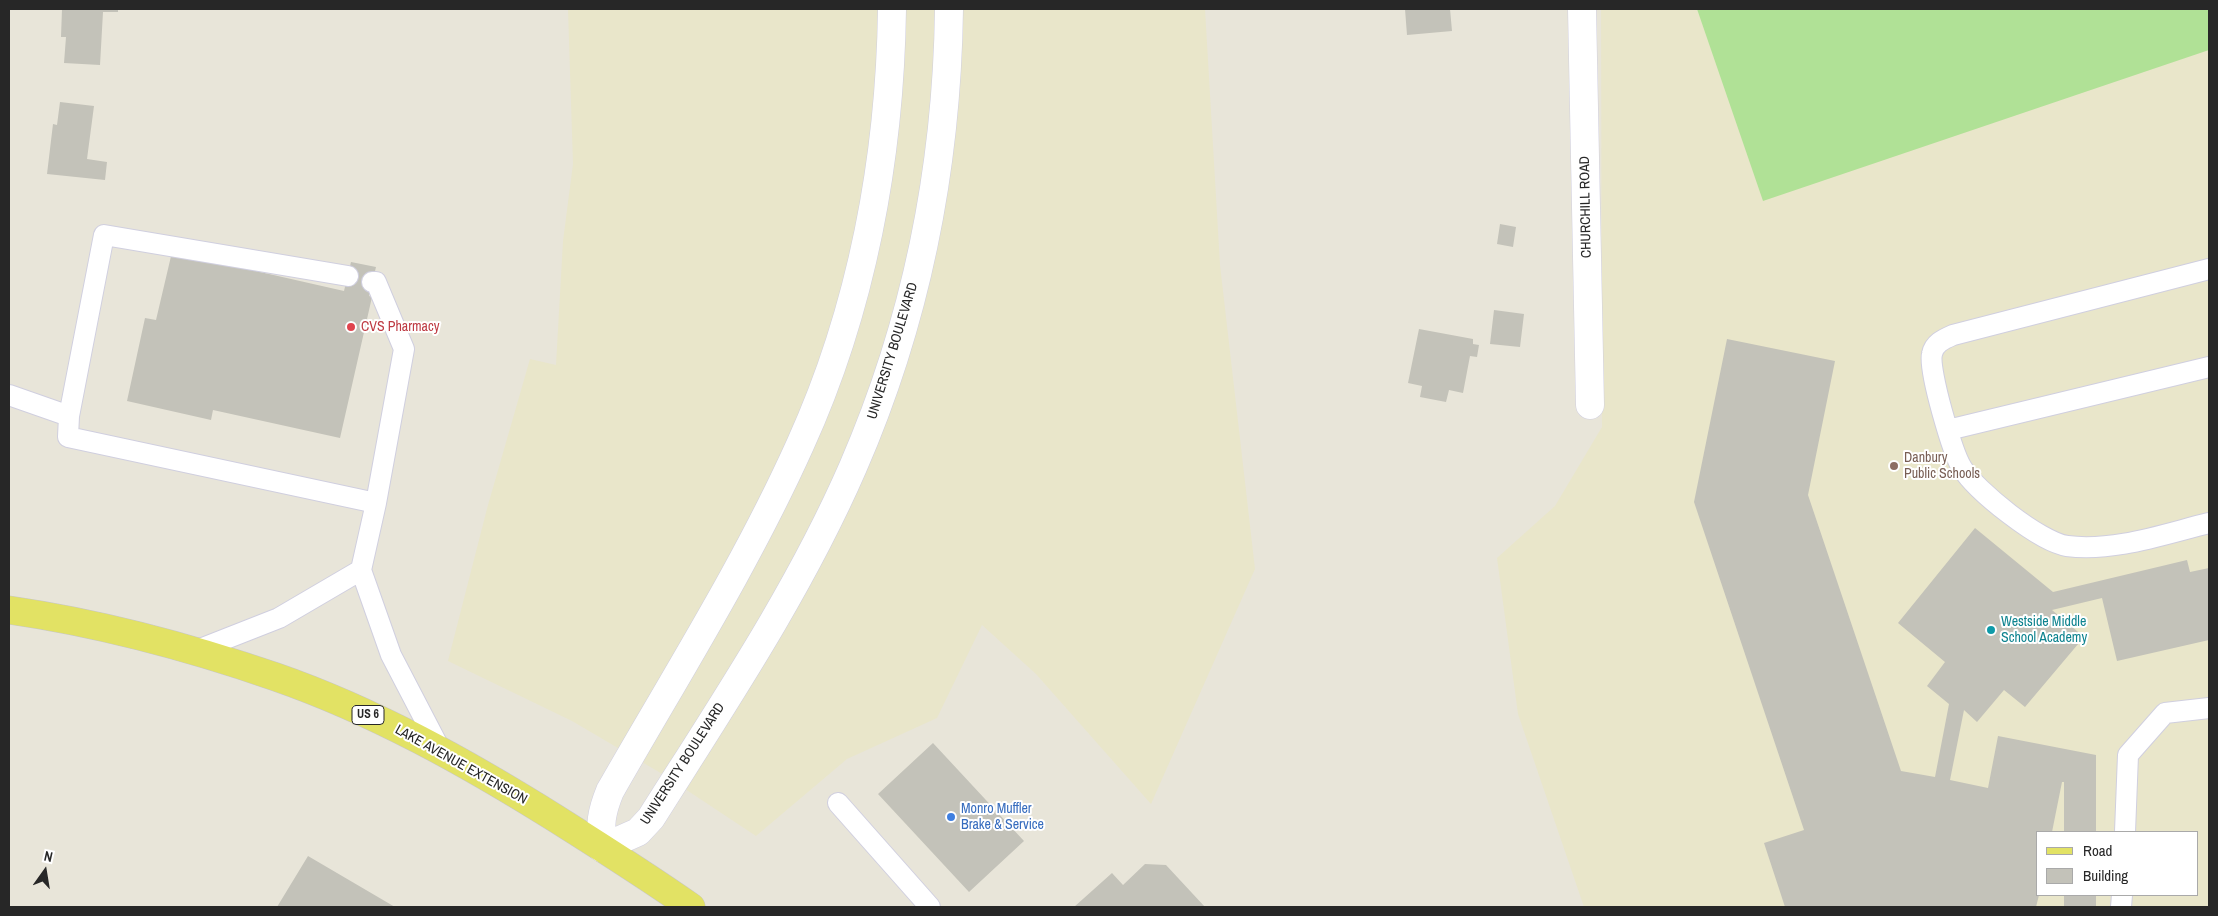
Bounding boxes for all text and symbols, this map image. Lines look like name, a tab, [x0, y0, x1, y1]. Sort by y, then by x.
street label: CHURCHILL ROAD	[1577, 156, 1595, 258]
street label: UNIVERSITY BOULEVARD	[864, 281, 922, 421]
place label: CVS Pharmacy	[361, 319, 439, 335]
marker: CVS Pharmacy	[345, 321, 357, 333]
place label: Danbury Public Schools	[1904, 450, 1980, 482]
marker: Danbury Public Schools	[1888, 460, 1900, 472]
place label: Westside Middle School Academy	[2001, 614, 2087, 646]
marker: Westside Middle School Academy	[1985, 624, 1997, 636]
street label: UNIVERSITY BOULEVARD	[637, 700, 729, 828]
road number: US 6	[352, 706, 384, 724]
street label: LAKE AVENUE EXTENSION	[392, 722, 530, 808]
place label: Monro Muffler Brake & Service	[961, 801, 1044, 834]
marker: Monro Muffler Brake & Service	[945, 811, 957, 823]
legend	[2036, 831, 2198, 896]
text: Road	[2083, 840, 2112, 861]
north arrow	[20, 846, 70, 896]
text: N	[42, 847, 54, 866]
text: Building	[2083, 865, 2128, 886]

